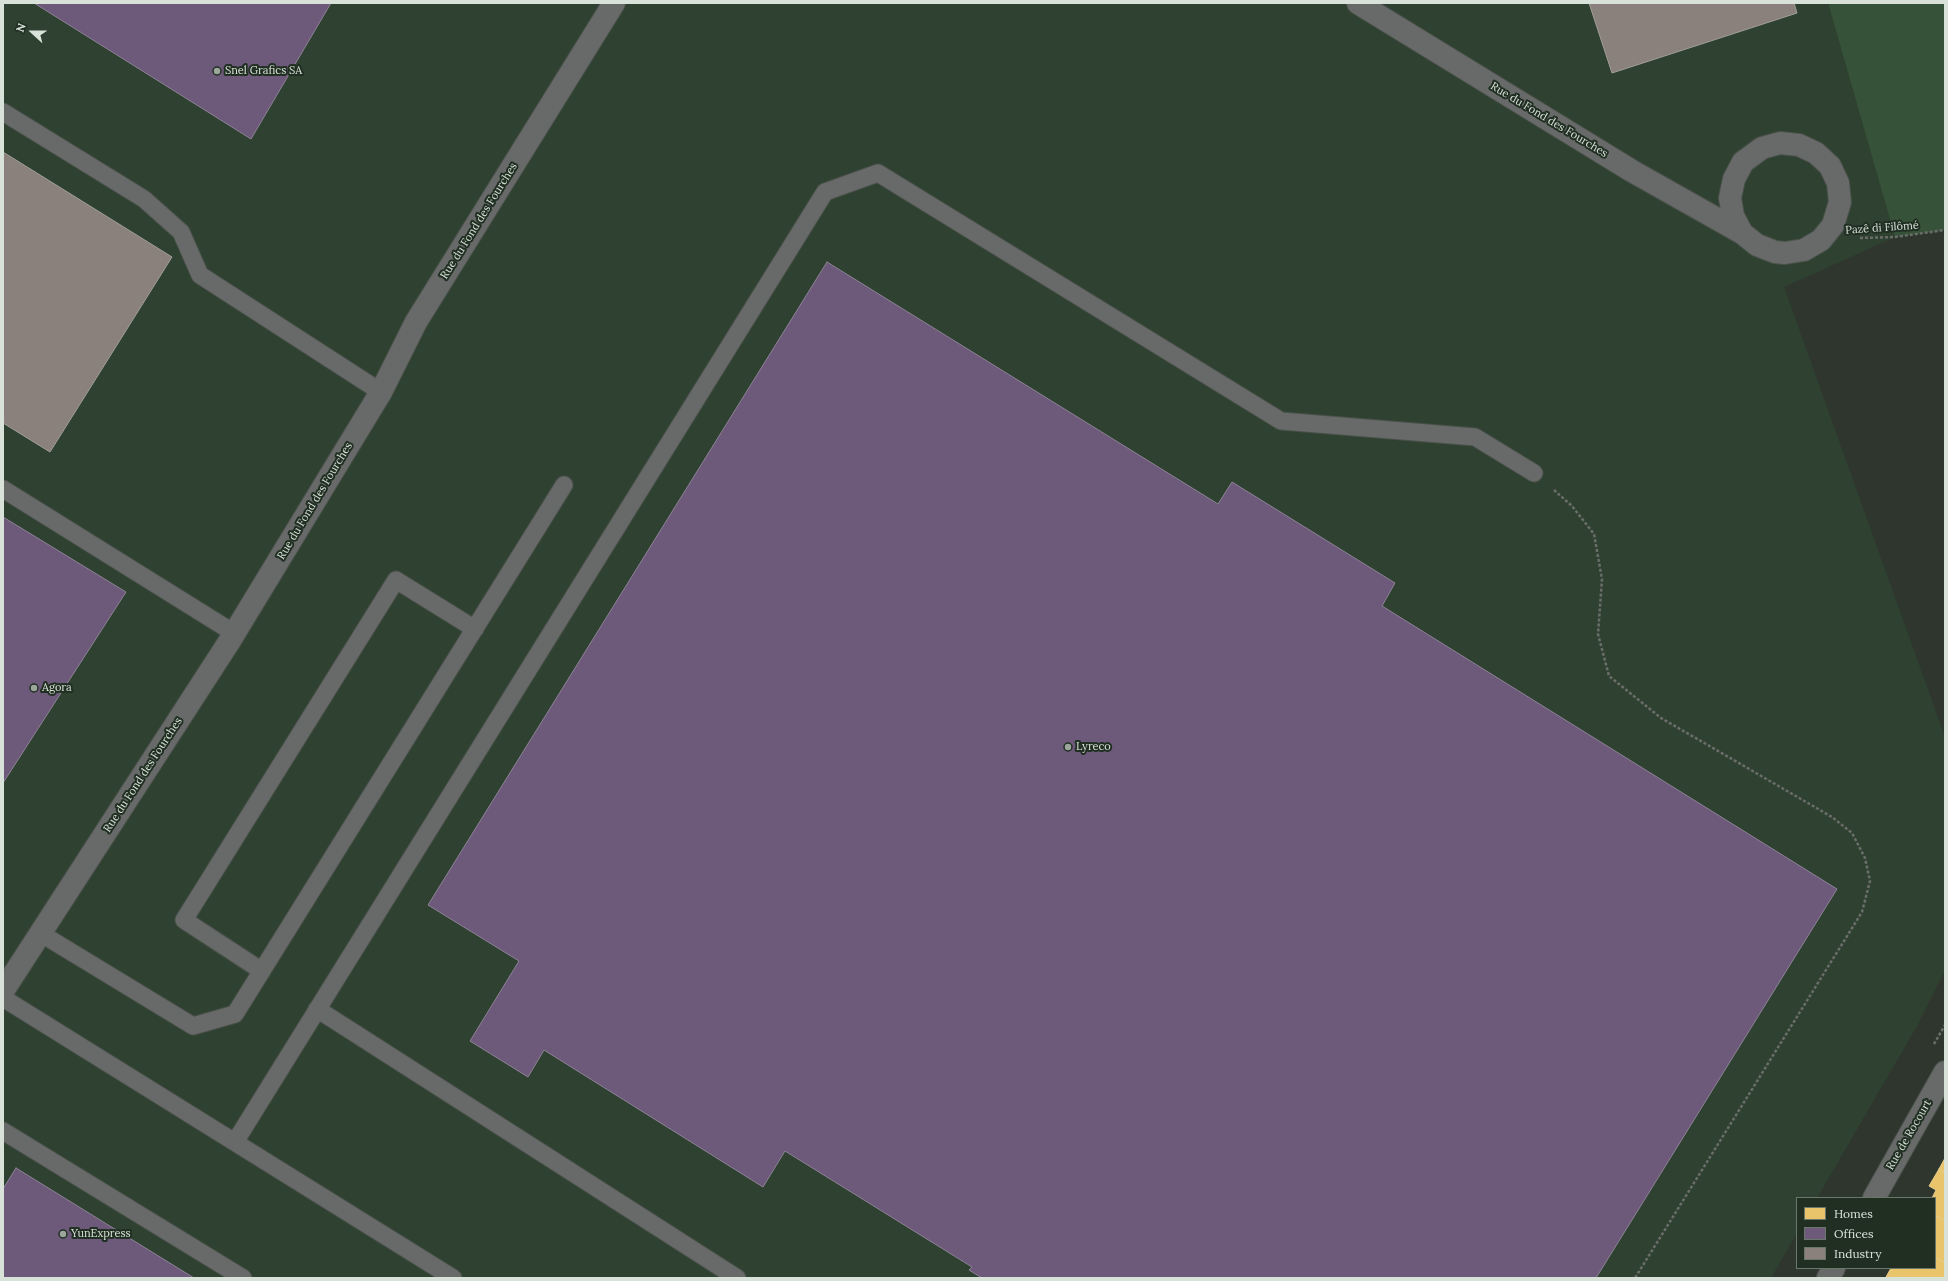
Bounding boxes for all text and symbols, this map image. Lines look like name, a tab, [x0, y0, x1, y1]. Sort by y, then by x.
north arrow	[12, 12, 52, 52]
text: N	[13, 21, 29, 34]
place label: Snel Grafics SA	[225, 64, 302, 78]
marker: Snel Grafics SA	[212, 66, 222, 76]
street label: Rue du Fond des Fourches	[1488, 80, 1610, 160]
street label: Rue du Fond des Fourches	[438, 161, 520, 281]
street label: Pazê di Filômé	[1845, 219, 1919, 237]
street label: Rue du Fond des Fourches	[275, 440, 355, 562]
place label: Agora	[42, 681, 72, 695]
marker: Agora	[29, 683, 39, 693]
street label: Rue du Fond des Fourches	[101, 715, 185, 835]
place label: Lyreco	[1076, 740, 1111, 754]
marker: Lyreco	[1063, 742, 1073, 752]
street label: Rue de Rocourt	[1884, 1098, 1934, 1172]
legend	[1796, 1197, 1936, 1269]
text: Homes	[1834, 1206, 1873, 1221]
text: Offices	[1834, 1226, 1874, 1241]
place label: YunExpress	[71, 1227, 131, 1241]
marker: YunExpress	[58, 1229, 68, 1239]
text: Industry	[1834, 1246, 1881, 1261]

